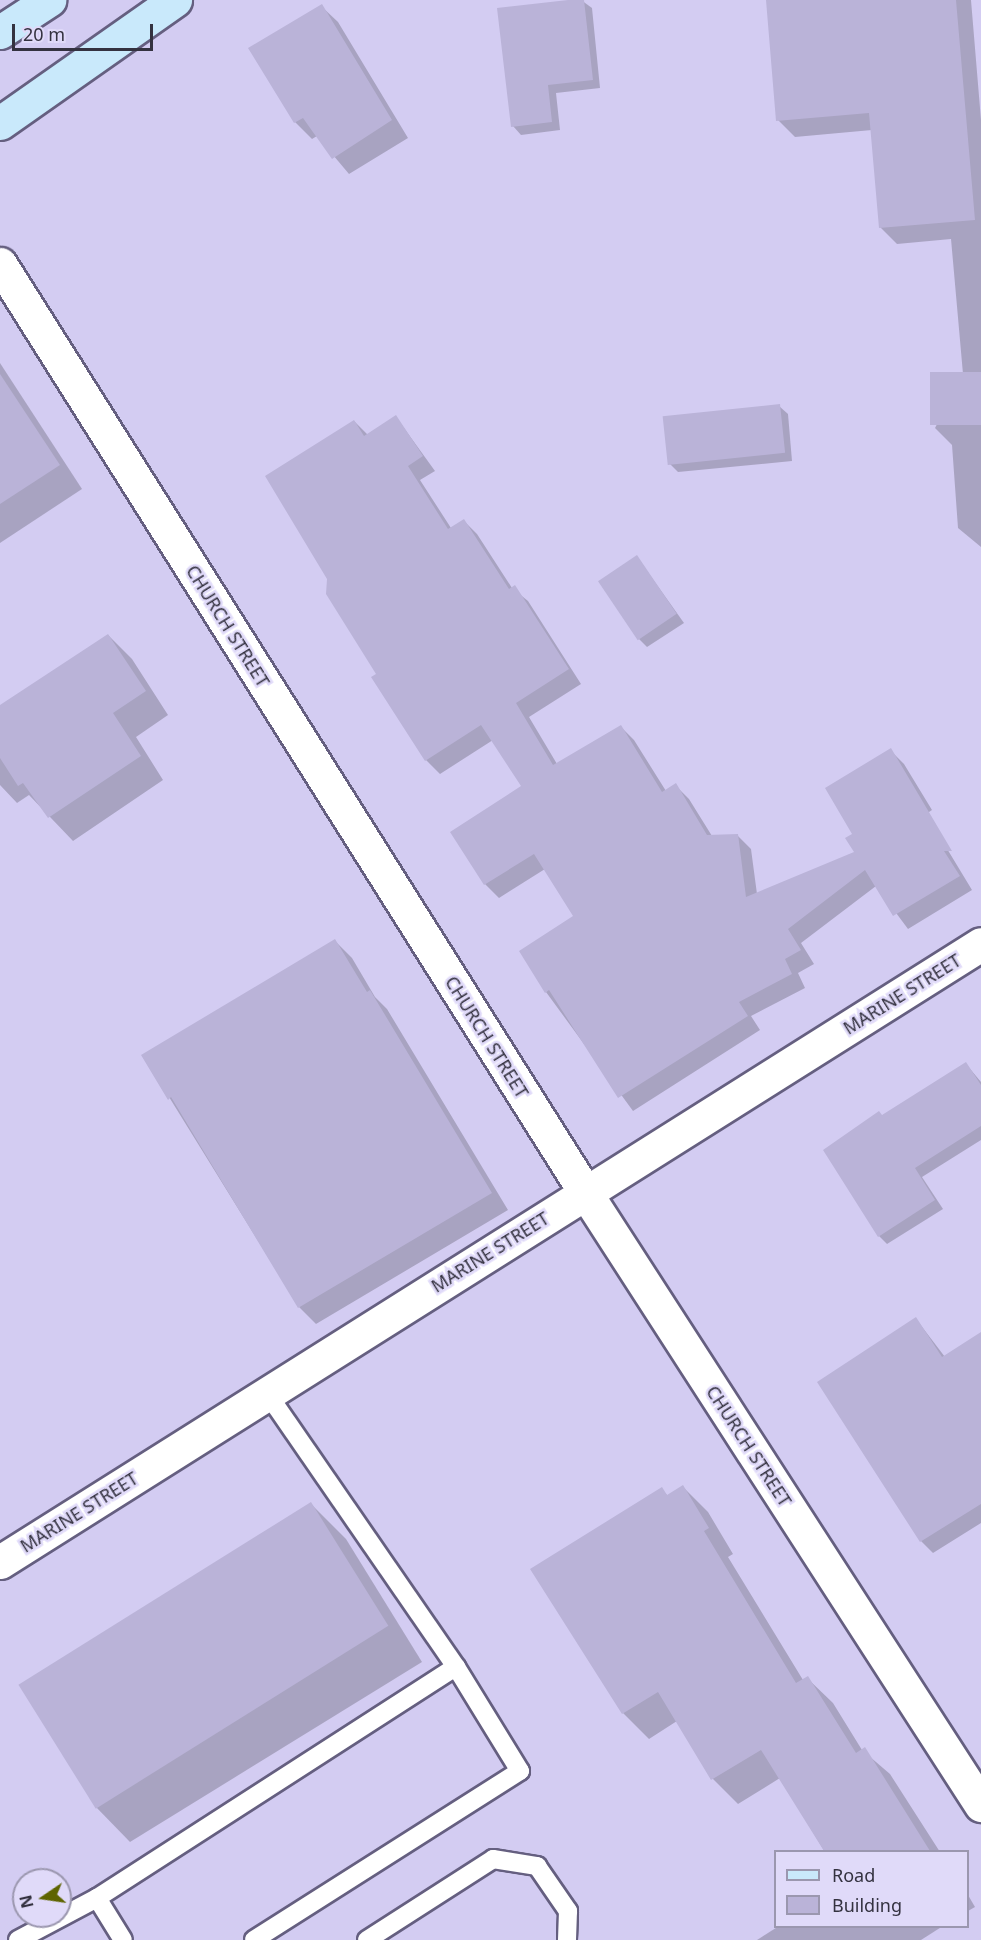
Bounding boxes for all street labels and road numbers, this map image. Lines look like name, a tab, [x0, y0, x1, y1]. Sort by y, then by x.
street label: CHURCH STREET	[182, 561, 274, 691]
street label: MARINE STREET	[839, 949, 965, 1039]
street label: CHURCH STREET	[441, 972, 533, 1102]
street label: MARINE STREET	[427, 1207, 553, 1297]
street label: CHURCH STREET	[702, 1382, 796, 1510]
street label: MARINE STREET	[16, 1467, 142, 1557]

